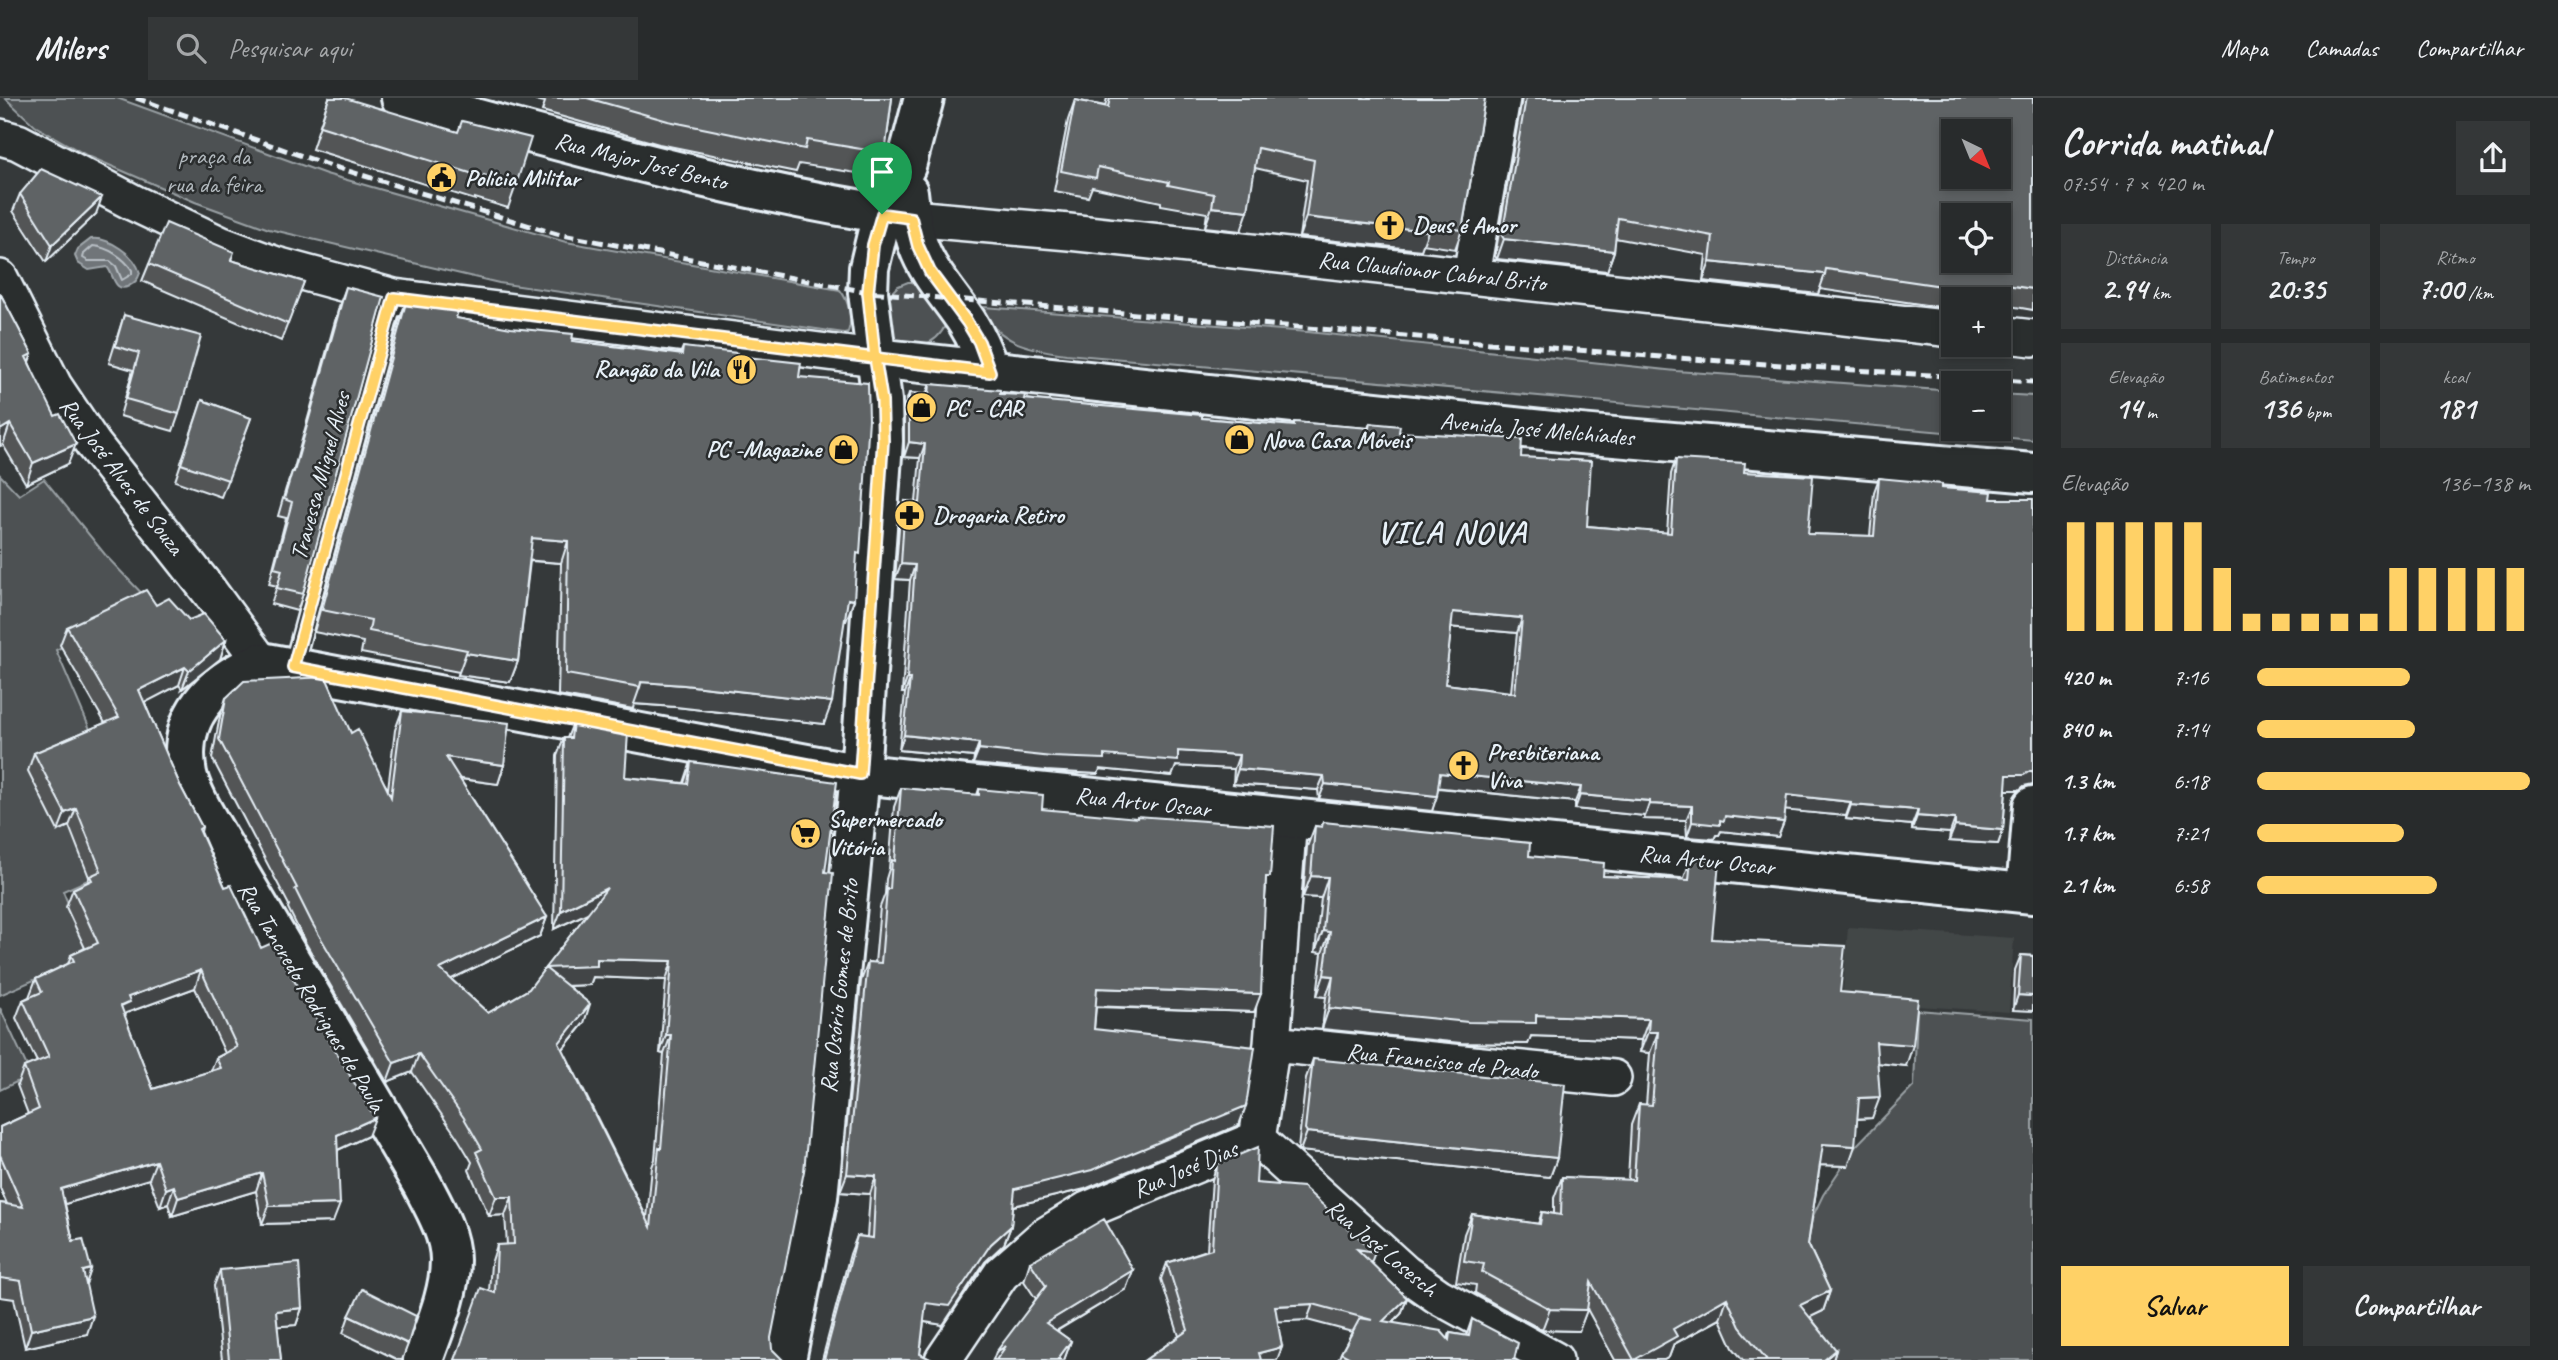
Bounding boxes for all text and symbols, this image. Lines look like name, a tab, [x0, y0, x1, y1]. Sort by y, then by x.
search box	[148, 17, 638, 80]
text: Milers	[35, 27, 106, 69]
icon: search	[172, 29, 210, 67]
text: Pesquisar aqui	[228, 32, 352, 65]
text: Mapa	[2221, 33, 2268, 63]
text: Camadas	[2306, 33, 2378, 63]
text: Compartilhar	[2416, 33, 2523, 63]
north arrow	[1941, 119, 2011, 189]
map controls	[1941, 119, 2011, 441]
text: Corrida matinal	[2061, 119, 2267, 166]
button: share	[2456, 121, 2530, 195]
street label: Rua Major José Bento	[552, 125, 733, 198]
park label: praça da rua da feira	[166, 141, 264, 199]
pin	[852, 142, 912, 214]
icon: arrive	[863, 153, 901, 191]
public building icon: Polícia Militar	[425, 161, 459, 195]
place label: Polícia Militar	[465, 163, 582, 193]
text: 07:54 · 7 × 420 m	[2061, 169, 2204, 198]
button: locate	[1941, 203, 2011, 273]
church icon: Deus é Amor	[1373, 208, 1407, 242]
place label: Deus é Amor	[1413, 210, 1518, 240]
street label: Rua Claudionor Cabral Brito	[1317, 244, 1550, 298]
text: Distância	[2105, 246, 2167, 270]
text: Tempo	[2277, 246, 2314, 270]
text: Ritmo	[2436, 246, 2474, 270]
text: 2.94	[2101, 270, 2147, 308]
text: 20:35	[2266, 270, 2325, 308]
text: 7:00	[2417, 270, 2464, 308]
text: km	[2147, 281, 2170, 305]
text: /km	[2464, 281, 2493, 305]
button: +	[1941, 287, 2011, 357]
restaurant icon: Rangão da Vila	[725, 352, 759, 386]
place label: Rangão da Vila	[594, 354, 721, 384]
text: Elevação	[2108, 365, 2163, 389]
text: Batimentos	[2259, 365, 2332, 389]
text: kcal	[2443, 365, 2468, 389]
button: −	[1941, 371, 2011, 441]
street label: Travessa Miguel Alves	[283, 387, 357, 563]
text: 14	[2115, 389, 2142, 427]
text: 136	[2260, 389, 2301, 427]
text: 181	[2435, 389, 2475, 427]
street label: Rua José Alves de Souza	[53, 391, 192, 562]
shop icon: PC - CAR	[905, 391, 939, 425]
place label: PC - CAR	[945, 393, 1025, 423]
text: m	[2142, 400, 2157, 424]
text: bpm	[2301, 400, 2331, 424]
street label: Avenida José Melchíades	[1439, 406, 1637, 453]
shop icon: Nova Casa Móveis	[1222, 423, 1256, 457]
place label: Nova Casa Móveis	[1262, 425, 1414, 455]
shop icon: PC -Magazine	[827, 432, 861, 466]
place label: PC -Magazine	[706, 434, 823, 464]
text: Elevação	[2061, 469, 2128, 498]
text: 136–138 m	[2439, 469, 2530, 498]
pharmacy icon: Drogaria Retiro	[893, 498, 927, 532]
place label: Drogaria Retiro	[933, 500, 1066, 530]
district label: VILA NOVA	[1377, 512, 1528, 553]
text: 420 m	[2061, 663, 2111, 692]
text: 7:16	[2173, 663, 2209, 692]
text: 840 m	[2061, 715, 2111, 744]
text: 7:14	[2173, 715, 2209, 744]
place label: Presbiteriana Viva	[1487, 737, 1601, 795]
church icon: Presbiteriana Viva	[1447, 749, 1481, 783]
text: 1.3 km	[2061, 767, 2115, 796]
text: 6:18	[2173, 767, 2209, 796]
street label: Rua Artur Oscar	[1074, 780, 1214, 824]
place label: Supermercado Vitória	[828, 804, 944, 862]
supermarket icon: Supermercado Vitória	[788, 816, 822, 850]
text: 1.7 km	[2061, 819, 2114, 848]
text: 7:21	[2173, 819, 2209, 848]
street label: Rua Artur Oscar	[1638, 838, 1778, 882]
text: 2.1 km	[2061, 871, 2115, 900]
text: 6:58	[2173, 871, 2209, 900]
street label: Rua Tancredo Rodrigues de Paula	[231, 876, 393, 1119]
street label: Rua Osório Gomes de Brito	[813, 876, 865, 1094]
street label: Rua Francisco de Prado	[1345, 1036, 1542, 1086]
street label: Rua José Dias	[1128, 1132, 1244, 1204]
street label: Rua José Losesch	[1320, 1192, 1446, 1305]
button: Salvar	[2061, 1266, 2289, 1346]
button: Compartilhar	[2303, 1266, 2530, 1346]

